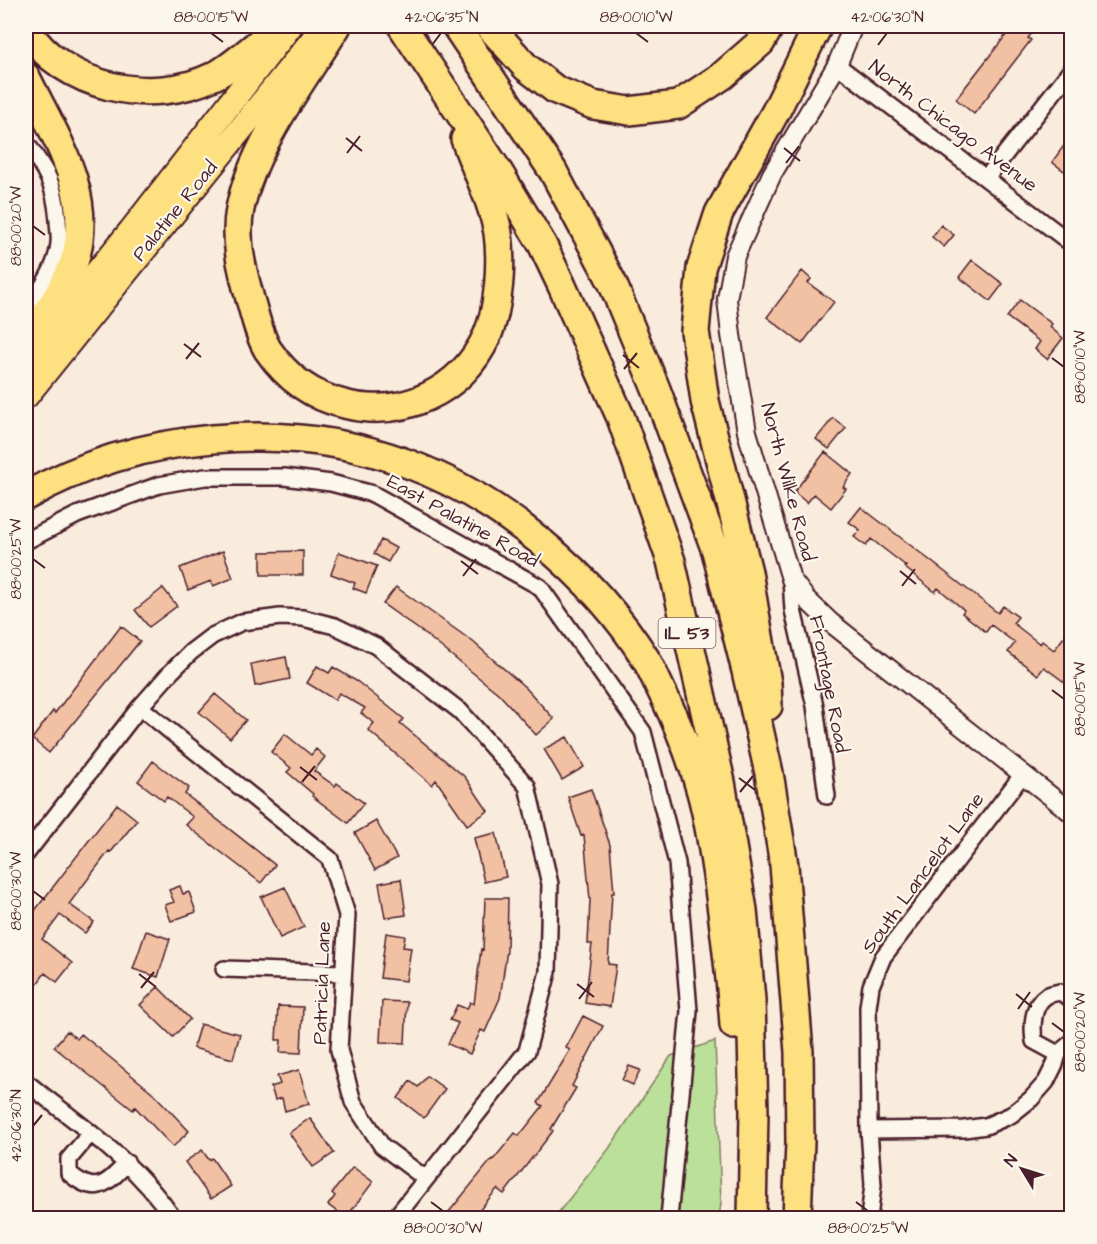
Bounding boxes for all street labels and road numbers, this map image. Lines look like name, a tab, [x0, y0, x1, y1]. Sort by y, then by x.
street label: North Chicago Avenue	[862, 53, 1044, 200]
street label: Palatine Road	[126, 155, 224, 267]
street label: North Wilke Road	[753, 400, 823, 564]
street label: East Palatine Road	[382, 467, 544, 575]
street label: Frontage Road	[801, 613, 856, 755]
road number: IL 53	[658, 618, 716, 648]
street label: South Lancelot Lane	[855, 787, 991, 959]
street label: Patricia Lane	[306, 920, 338, 1045]

